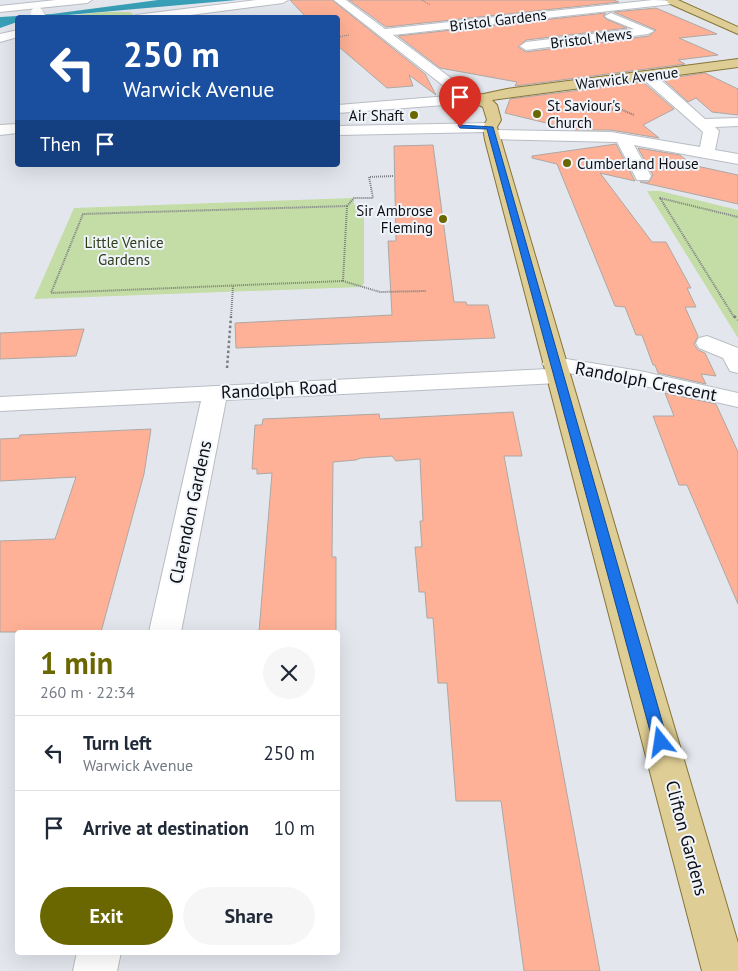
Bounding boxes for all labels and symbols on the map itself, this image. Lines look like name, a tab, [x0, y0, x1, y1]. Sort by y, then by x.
street label: Bristol Gardens	[448, 5, 548, 35]
street label: Bristol Mews	[549, 24, 633, 52]
street label: Warwick Avenue	[575, 62, 679, 94]
pin	[439, 76, 481, 127]
place label: St Saviour's Church	[547, 96, 621, 132]
place label: Air Shaft	[349, 106, 404, 125]
marker: St Saviour's Church	[531, 108, 543, 120]
marker: Air Shaft	[408, 109, 420, 121]
place label: Cumberland House	[577, 154, 699, 173]
marker: Cumberland House	[561, 157, 573, 169]
place label: Sir Ambrose Fleming	[356, 201, 433, 237]
marker: Sir Ambrose Fleming	[437, 213, 449, 225]
park label: Little Venice Gardens	[84, 233, 164, 269]
street label: Randolph Crescent	[573, 356, 719, 406]
street label: Randolph Road	[220, 374, 338, 404]
street label: Clarendon Gardens	[164, 438, 216, 586]
position arrow	[634, 715, 686, 767]
street label: Clifton Gardens	[661, 778, 713, 898]

